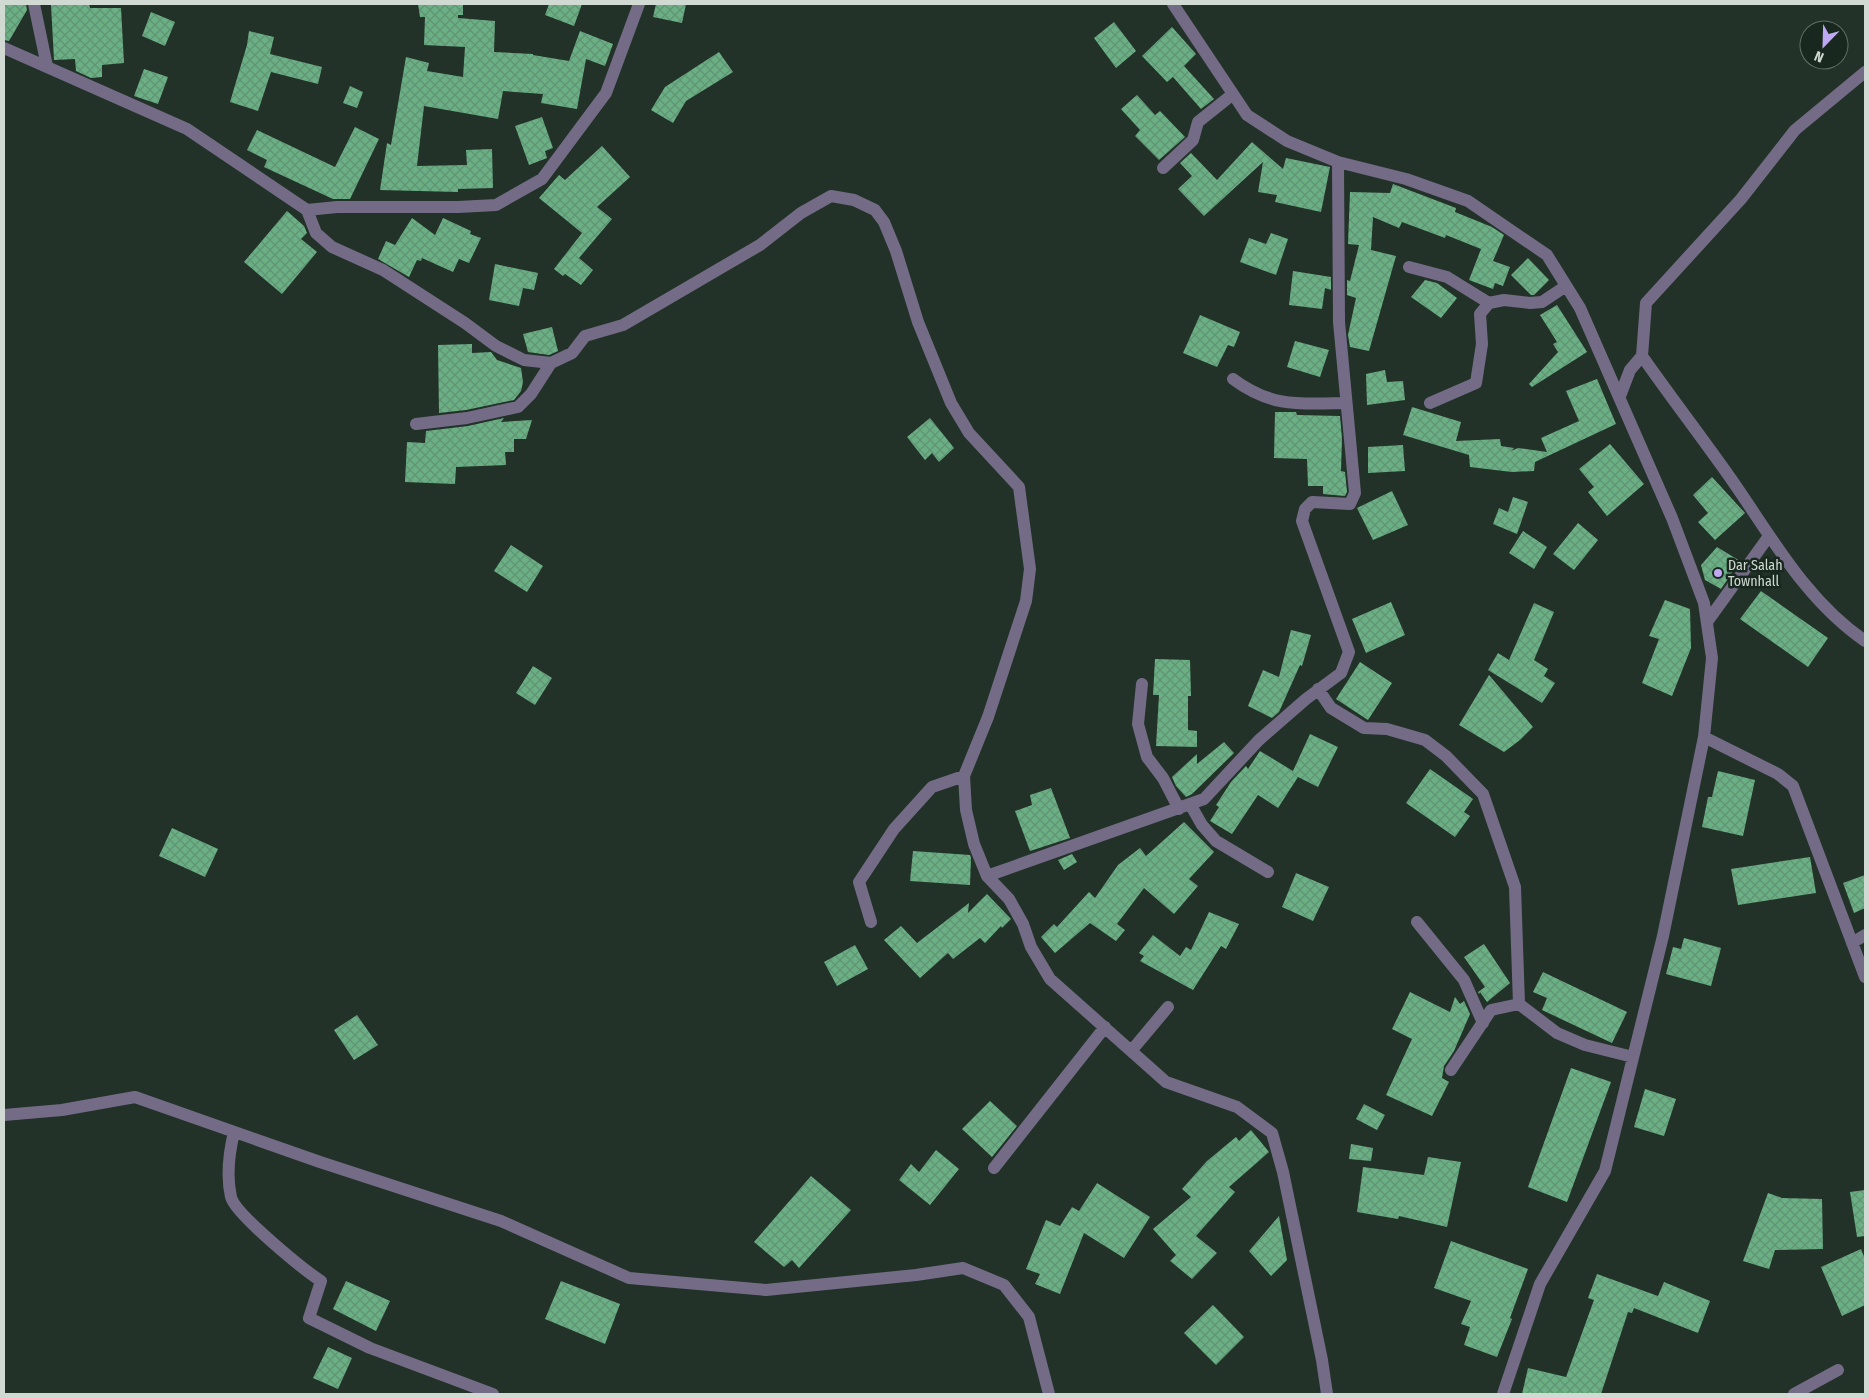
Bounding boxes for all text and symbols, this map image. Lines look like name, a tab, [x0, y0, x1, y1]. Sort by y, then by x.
north arrow	[1799, 20, 1849, 70]
text: N	[1812, 47, 1826, 66]
place label: Dar Salah Townhall	[1728, 557, 1783, 590]
marker: Dar Salah Townhall	[1712, 567, 1724, 579]

